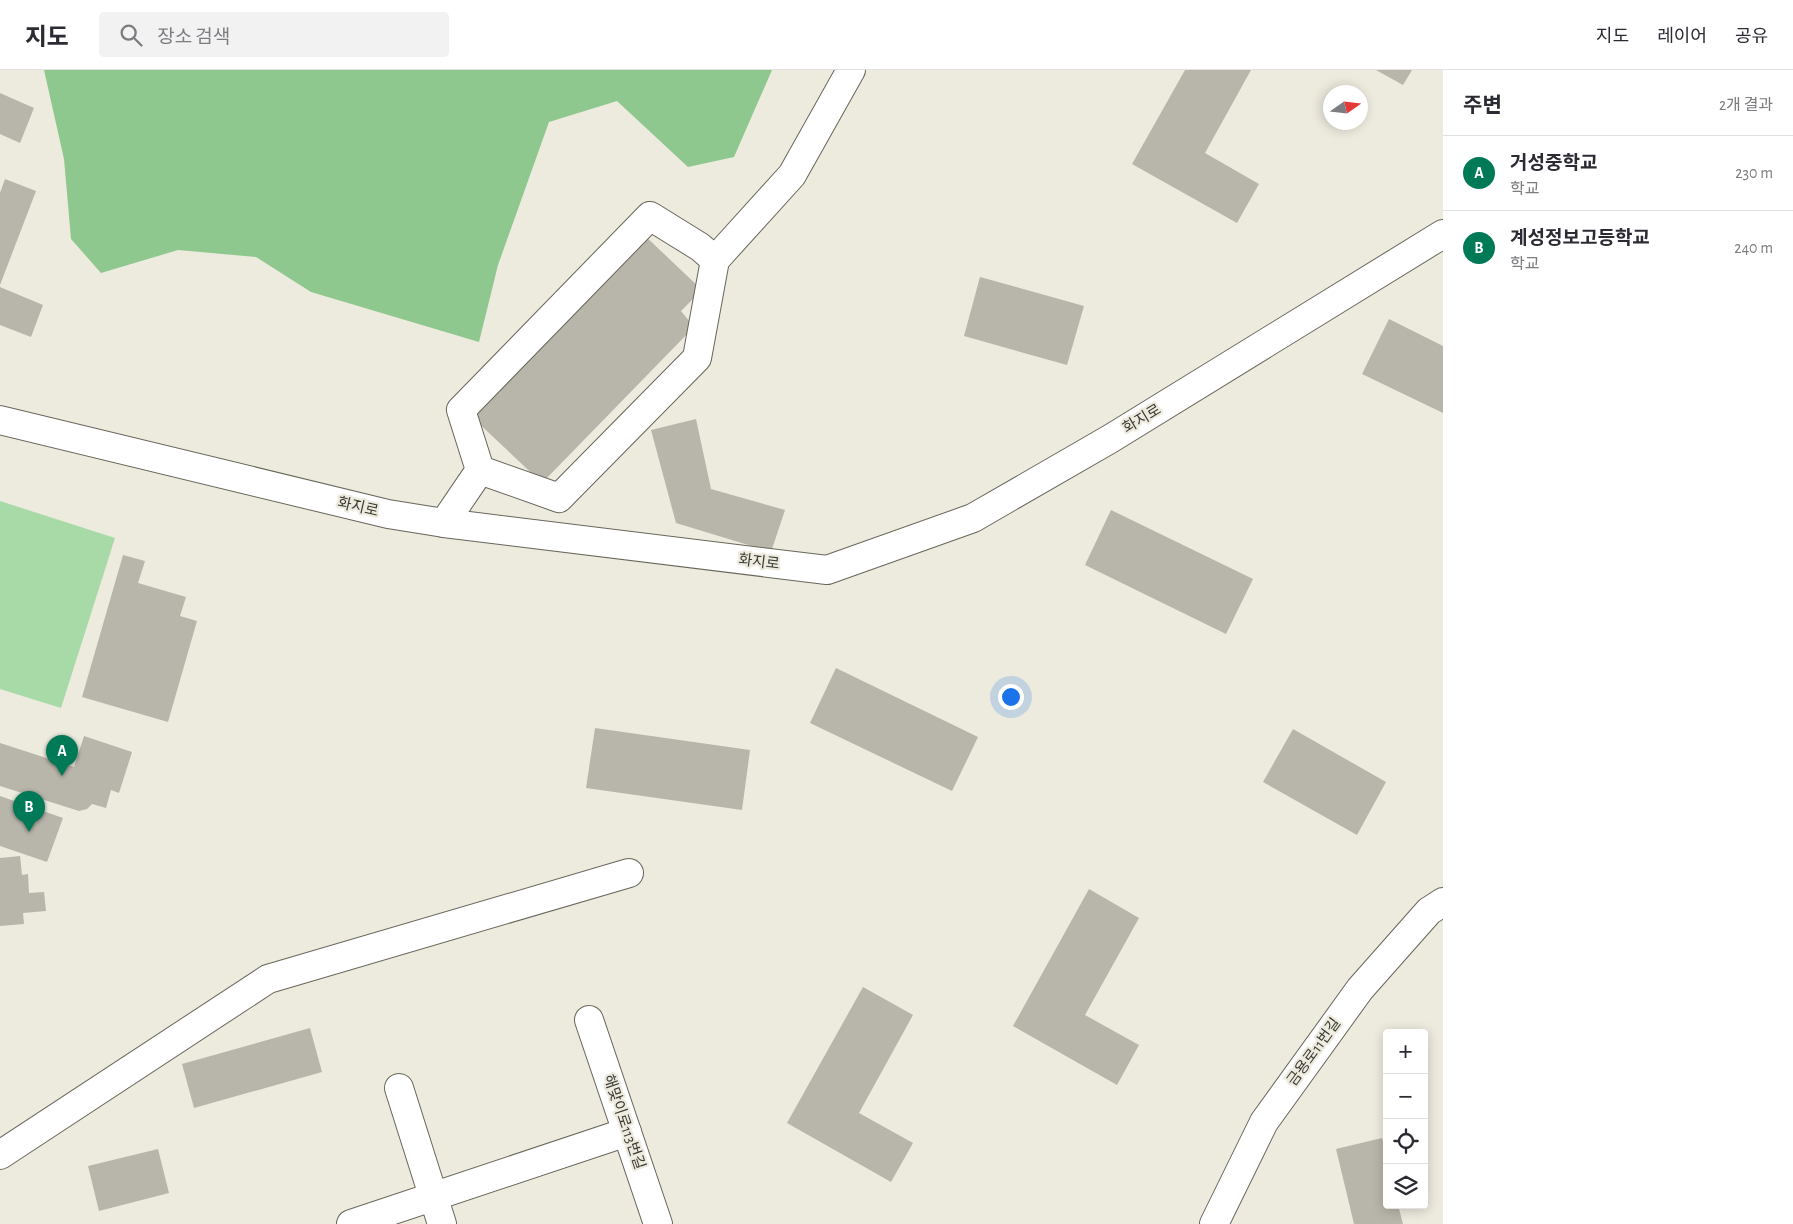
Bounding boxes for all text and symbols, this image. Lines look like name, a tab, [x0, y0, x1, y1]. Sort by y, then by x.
search box	[99, 12, 449, 57]
icon: search	[117, 21, 145, 49]
text: 지도	[25, 26, 69, 50]
text: 장소 검색	[157, 28, 230, 47]
text: 지도	[1596, 28, 1629, 46]
text: 레이어	[1657, 28, 1707, 46]
text: 공유	[1735, 28, 1768, 46]
north arrow	[1323, 85, 1368, 130]
text: 주변	[1463, 95, 1502, 116]
text: 2개 결과	[1719, 97, 1773, 113]
text: 거성중학교	[1510, 154, 1597, 173]
text: A	[1474, 165, 1484, 181]
text: 230 m	[1735, 165, 1773, 181]
text: 학교	[1510, 181, 1539, 197]
text: 계성정보고등학교	[1510, 229, 1650, 248]
text: B	[1474, 240, 1484, 256]
text: 240 m	[1734, 240, 1773, 256]
text: 학교	[1510, 256, 1539, 272]
street label: 화지로	[1120, 401, 1164, 436]
street label: 화지로	[336, 494, 380, 519]
street label: 화지로	[738, 551, 781, 572]
your location	[998, 684, 1024, 710]
pin: A	[46, 735, 78, 776]
pin: B	[13, 791, 45, 832]
street label: 금용로11번길	[1284, 1015, 1343, 1088]
map controls	[1383, 1029, 1428, 1209]
button: +	[1383, 1029, 1428, 1074]
street label: 해맞이로113번길	[601, 1072, 648, 1171]
button: −	[1383, 1074, 1428, 1119]
button: locate	[1383, 1119, 1428, 1164]
button: layers	[1383, 1164, 1428, 1209]

